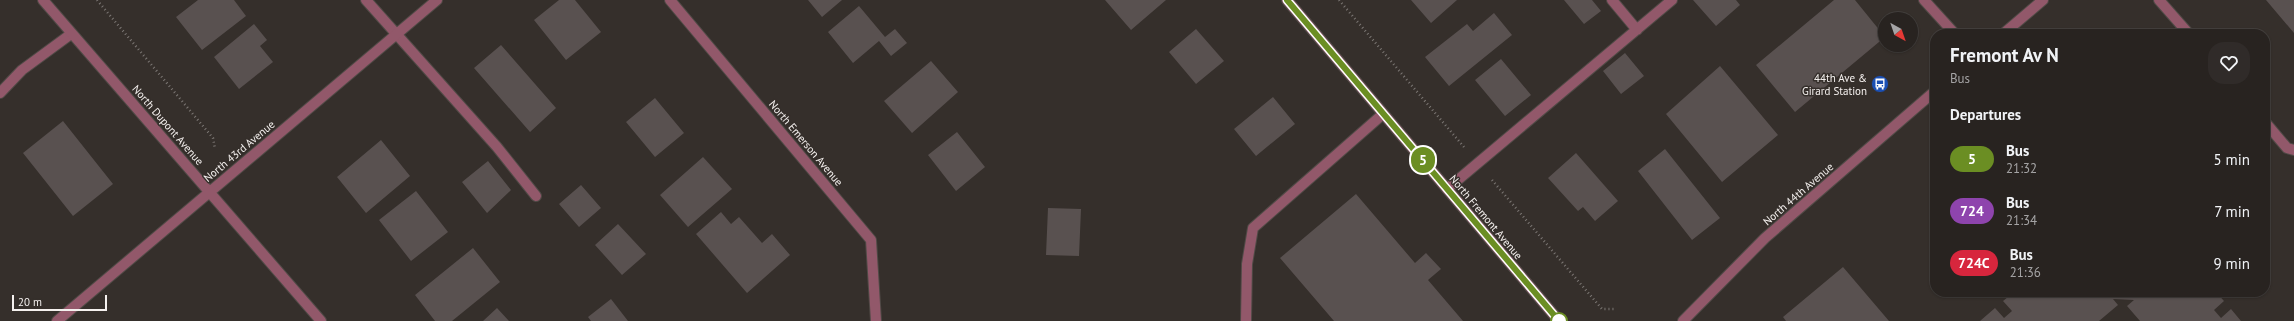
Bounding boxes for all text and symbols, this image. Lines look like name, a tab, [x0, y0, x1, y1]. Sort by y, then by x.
north arrow	[1878, 12, 1918, 52]
map controls	[1878, 12, 1918, 52]
button: heart	[2208, 42, 2250, 84]
text: Fremont Av N	[1950, 43, 2059, 67]
text: Bus	[1950, 70, 1970, 87]
place label: 44th Ave & Girard Station	[1802, 71, 1867, 98]
bus stop icon: 44th Ave & Girard Station	[1870, 74, 1890, 94]
street label: North Dupont Avenue	[129, 82, 207, 168]
street label: North Emerson Avenue	[766, 97, 846, 189]
text: Departures	[1950, 105, 2021, 124]
street label: North 43rd Avenue	[201, 117, 278, 185]
text: Bus	[2006, 141, 2029, 160]
line badge: 5	[1410, 147, 1436, 173]
text: 5	[1968, 150, 1976, 168]
text: 5 min	[2213, 150, 2250, 169]
text: 5	[1419, 151, 1427, 169]
street label: North 44th Avenue	[1760, 159, 1836, 228]
text: 21:32	[2006, 160, 2037, 177]
street label: North Fremont Avenue	[1446, 172, 1526, 263]
text: Bus	[2006, 193, 2029, 212]
text: 724	[1960, 202, 1984, 220]
text: 7 min	[2214, 202, 2250, 221]
text: 21:34	[2006, 212, 2037, 229]
text: Bus	[2010, 245, 2033, 264]
text: 724C	[1958, 254, 1990, 272]
text: 9 min	[2213, 254, 2250, 273]
text: 21:36	[2010, 264, 2041, 281]
scale bar	[12, 293, 107, 312]
text: 20 m	[18, 295, 42, 309]
unlabelled marker	[1550, 312, 1568, 321]

